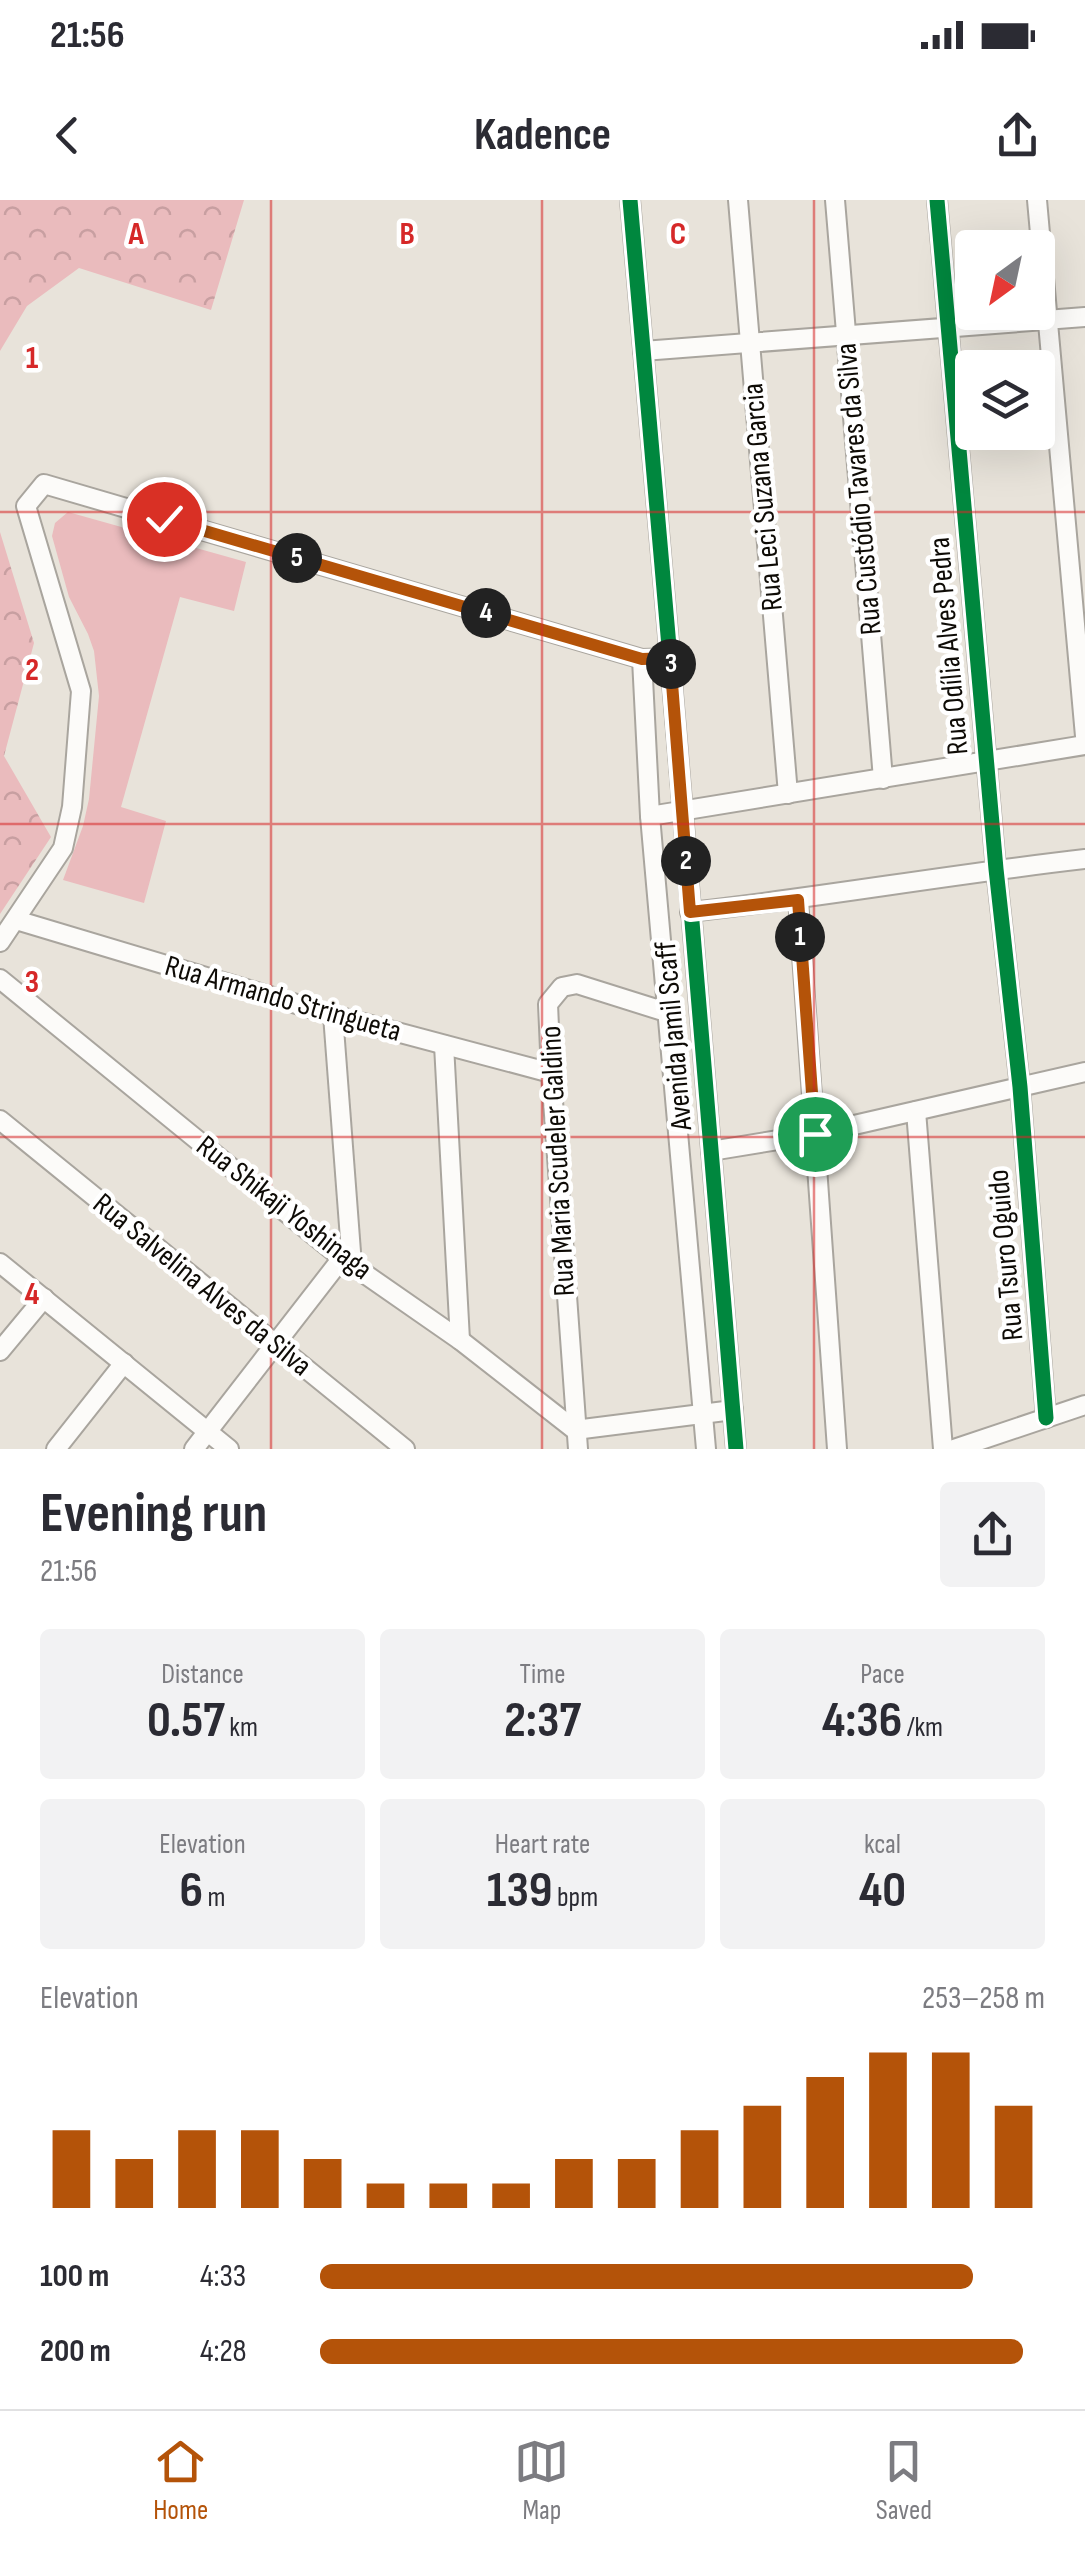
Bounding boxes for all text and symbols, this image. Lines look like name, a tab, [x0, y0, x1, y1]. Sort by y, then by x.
text: 21:56	[50, 13, 125, 58]
icon: back	[40, 108, 95, 163]
text: Kadence	[474, 108, 611, 163]
icon: share	[990, 108, 1045, 163]
text: A	[127, 215, 144, 254]
text: B	[399, 215, 415, 254]
text: C	[670, 215, 686, 254]
north arrow	[955, 230, 1055, 330]
map controls	[955, 230, 1055, 450]
text: 1	[26, 339, 39, 378]
street label: Rua Custódio Tavares da Silva	[828, 342, 890, 636]
button: layers	[955, 350, 1055, 450]
street label: Rua Leci Suzana Garcia	[735, 382, 791, 612]
pin	[122, 477, 207, 562]
icon: check	[137, 492, 192, 547]
pin: 5	[272, 533, 322, 583]
street label: Rua Odília Alves Pedra	[922, 536, 976, 756]
text: 5	[291, 541, 303, 574]
pin: 4	[461, 588, 511, 638]
text: 4	[479, 596, 493, 629]
pin: 3	[646, 639, 696, 689]
text: 3	[665, 647, 677, 680]
text: 2	[25, 651, 39, 690]
pin: 2	[661, 836, 711, 886]
text: 2	[680, 844, 692, 877]
pin: 1	[775, 912, 825, 962]
text: 1	[795, 920, 805, 953]
street label: Avenida Jamil Scaff	[648, 939, 700, 1133]
street label: Rua Armando Stringueta	[161, 948, 405, 1050]
text: 3	[25, 963, 39, 1002]
street label: Rua Maria Scudeler Galdino	[533, 1025, 583, 1297]
pin	[773, 1092, 858, 1177]
icon: arrive	[788, 1107, 843, 1162]
street label: Rua Shikaji Yoshinaga	[189, 1128, 379, 1288]
street label: Rua Tsuro Oguido	[981, 1168, 1031, 1342]
street label: Rua Salvelina Alves da Silva	[86, 1186, 318, 1384]
text: 4	[25, 1275, 40, 1314]
text: Evening run	[40, 1481, 267, 1548]
button: share	[940, 1482, 1045, 1587]
text: 21:56	[40, 1552, 97, 1591]
text: Distance	[161, 1658, 244, 1691]
text: Time	[520, 1658, 565, 1691]
text: Pace	[860, 1658, 905, 1691]
text: 0.57	[147, 1691, 225, 1751]
text: 2:37	[504, 1691, 581, 1751]
text: 4:36	[822, 1691, 902, 1751]
text: km	[225, 1711, 258, 1744]
text: /km	[902, 1711, 943, 1744]
text: Elevation	[159, 1828, 246, 1861]
text: Heart rate	[495, 1828, 590, 1861]
text: kcal	[864, 1828, 901, 1861]
text: 6	[180, 1861, 203, 1921]
text: 139	[487, 1861, 553, 1921]
text: 40	[859, 1861, 906, 1921]
text: m	[203, 1881, 226, 1914]
text: bpm	[553, 1881, 598, 1914]
text: Elevation	[40, 1979, 139, 2018]
text: 253–258 m	[922, 1979, 1045, 2018]
text: 100 m	[40, 2257, 109, 2296]
text: 4:33	[200, 2257, 246, 2296]
text: 200 m	[40, 2332, 111, 2371]
text: 4:28	[200, 2332, 247, 2371]
tab: Home	[153, 2434, 208, 2527]
tab: Map	[514, 2434, 569, 2527]
tab: Saved	[876, 2434, 932, 2527]

